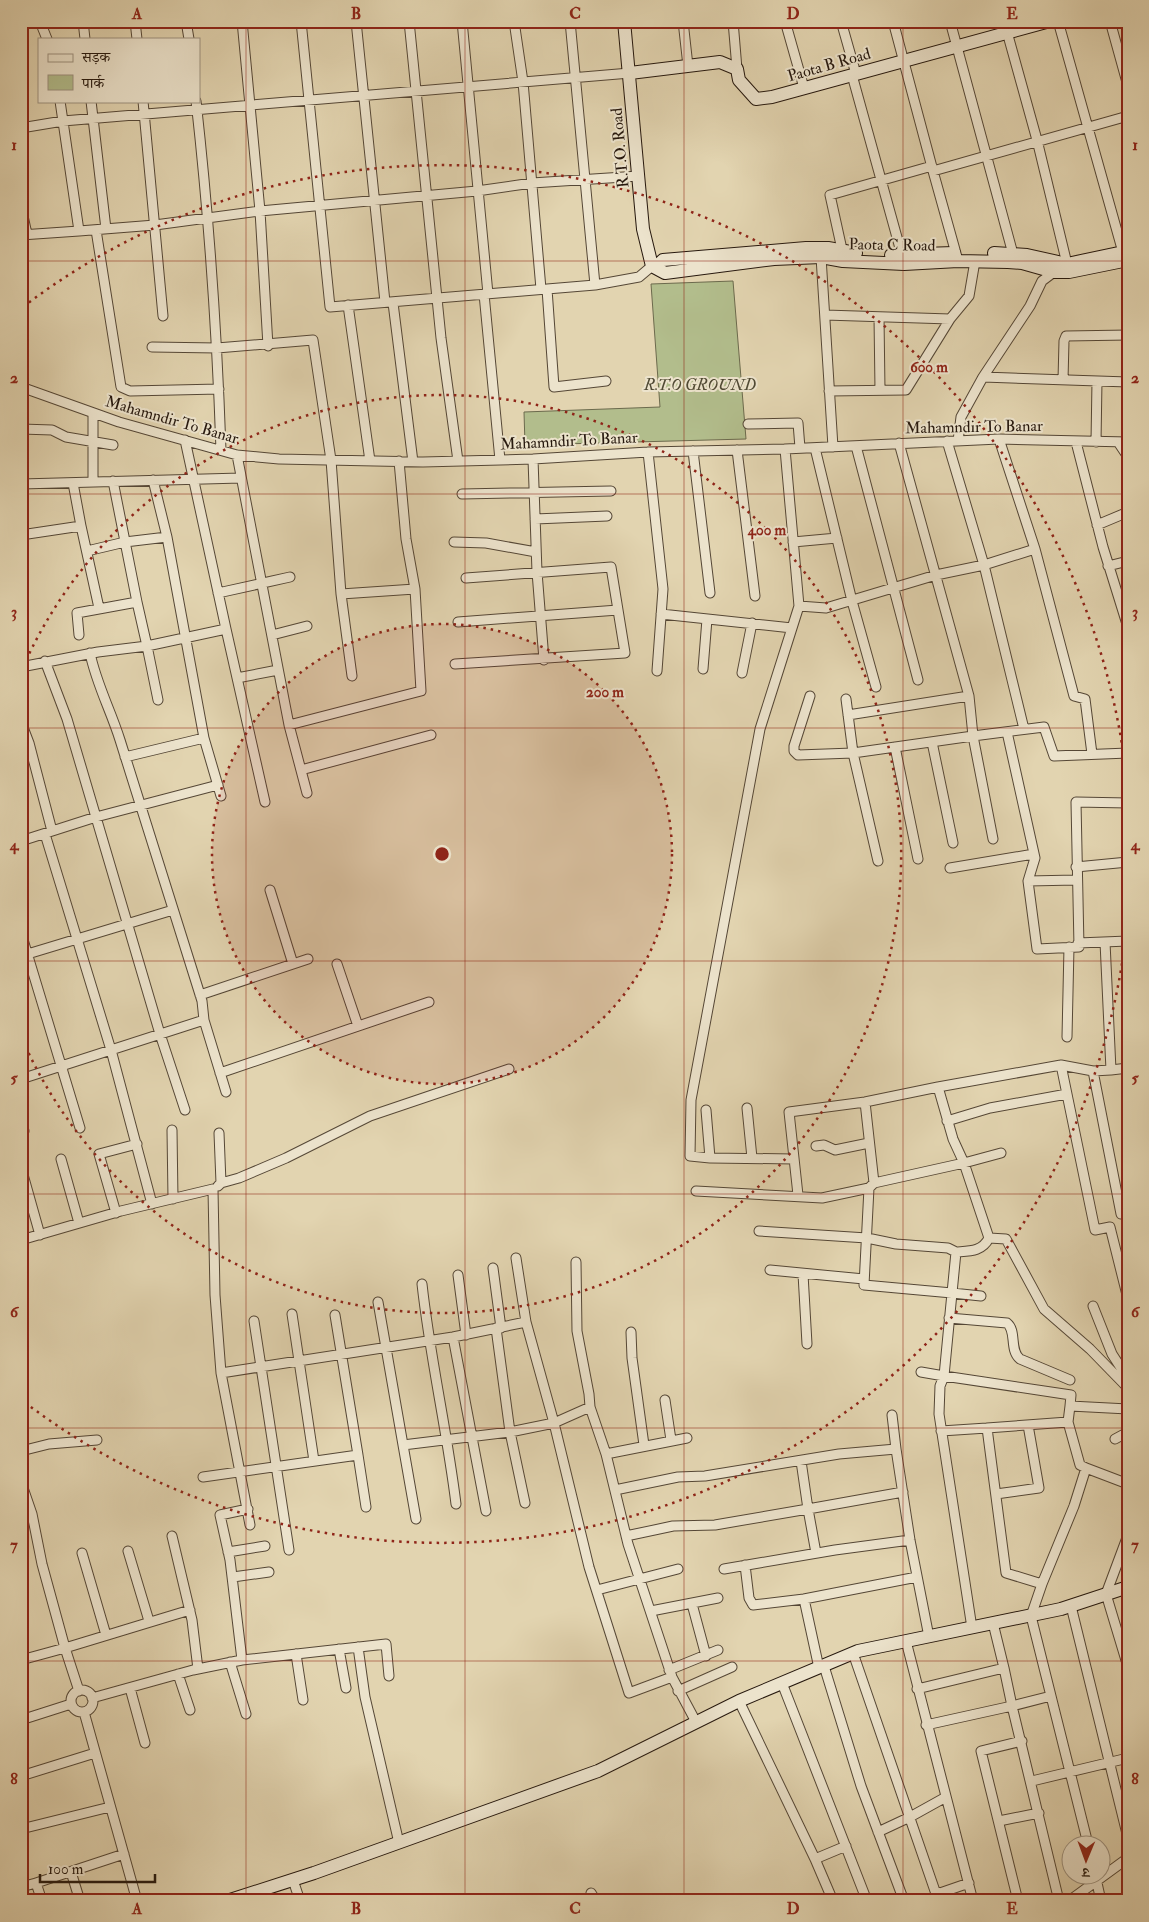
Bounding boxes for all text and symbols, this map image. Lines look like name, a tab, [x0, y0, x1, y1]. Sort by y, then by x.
text: A	[131, 4, 143, 24]
text: B	[351, 4, 361, 24]
text: C	[569, 4, 581, 24]
text: D	[786, 4, 800, 24]
text: E	[1006, 4, 1018, 24]
legend	[38, 38, 200, 102]
street label: Paota B Road	[785, 44, 873, 86]
text: सड़क	[81, 48, 111, 67]
text: पार्क	[81, 74, 105, 93]
street label: R.T.O. Road	[607, 107, 633, 189]
text: 1	[11, 135, 17, 155]
text: 1	[1132, 135, 1138, 155]
street label: Paota C Road	[848, 234, 936, 256]
text: 600 m	[910, 358, 948, 377]
text: 2	[10, 368, 18, 388]
text: 2	[1131, 368, 1139, 388]
park label: R.T.O GROUND	[643, 375, 756, 395]
street label: Mahamndir To Banar	[103, 391, 241, 449]
street label: Mahamndir To Banar	[905, 416, 1043, 438]
street label: Mahamndir To Banar	[500, 427, 638, 455]
text: 400 m	[747, 521, 786, 540]
text: 3	[11, 602, 17, 622]
text: 3	[1132, 602, 1138, 622]
text: 200 m	[586, 683, 624, 702]
text: 4	[9, 835, 20, 855]
text: 4	[1130, 835, 1141, 855]
centre of rings	[433, 845, 451, 863]
text: 5	[10, 1068, 18, 1088]
text: 5	[1131, 1068, 1139, 1088]
text: 6	[10, 1302, 20, 1322]
text: 6	[1131, 1302, 1141, 1322]
text: 7	[10, 1535, 18, 1555]
text: 7	[1131, 1535, 1139, 1555]
text: 8	[10, 1769, 18, 1789]
text: 8	[1131, 1769, 1139, 1789]
north arrow	[1062, 1834, 1112, 1884]
scale bar	[40, 1852, 155, 1884]
text: 100 m	[48, 1860, 84, 1879]
text: उ	[1081, 1864, 1090, 1881]
text: A	[131, 1899, 143, 1919]
text: B	[351, 1899, 361, 1919]
text: C	[569, 1899, 581, 1919]
text: D	[786, 1899, 800, 1919]
text: E	[1006, 1899, 1018, 1919]

